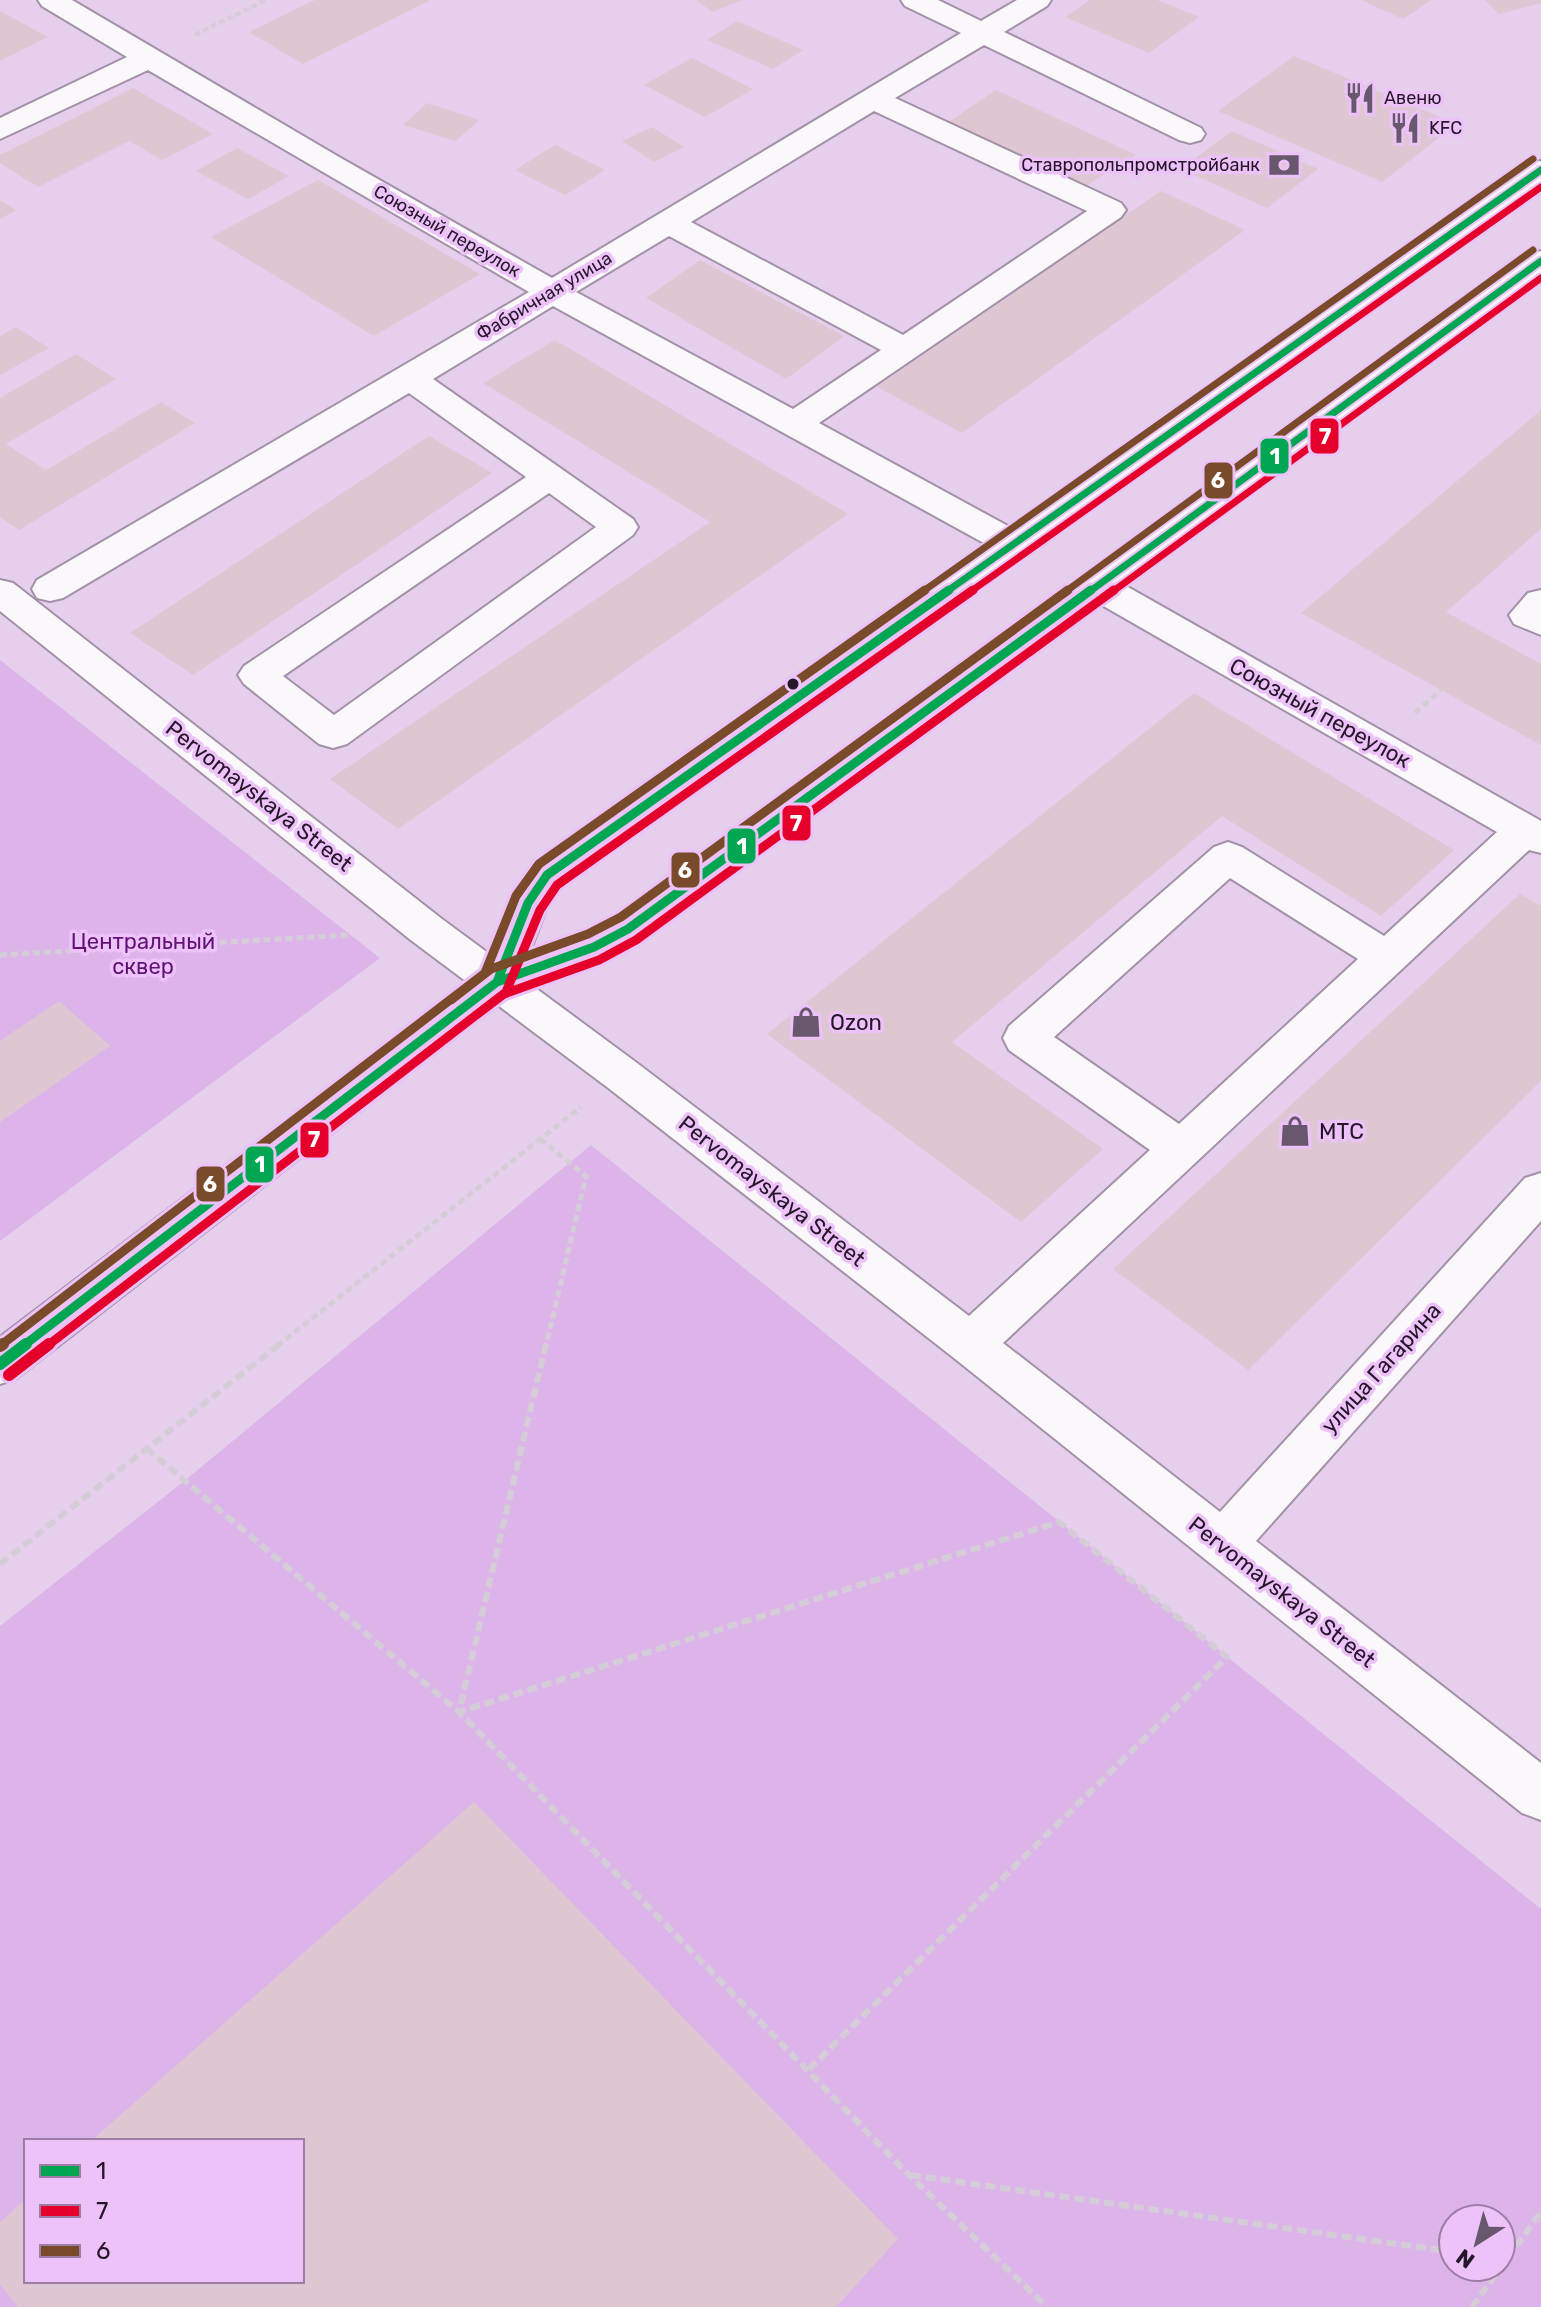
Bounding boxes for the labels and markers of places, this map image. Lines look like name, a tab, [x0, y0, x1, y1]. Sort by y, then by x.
restaurant icon: Авеню	[1343, 81, 1377, 115]
place label: Авеню	[1384, 87, 1442, 109]
restaurant icon: KFC	[1388, 111, 1422, 145]
place label: KFC	[1429, 117, 1462, 139]
bank icon: Ставропольпромстройбанк	[1267, 148, 1301, 182]
place label: Ставропольпромстройбанк	[1021, 154, 1260, 176]
unlabelled marker	[785, 676, 801, 692]
shop icon: Ozon	[789, 1005, 823, 1039]
place label: Ozon	[830, 1009, 882, 1036]
shop icon: МТС	[1278, 1114, 1312, 1148]
place label: МТС	[1319, 1118, 1364, 1145]

